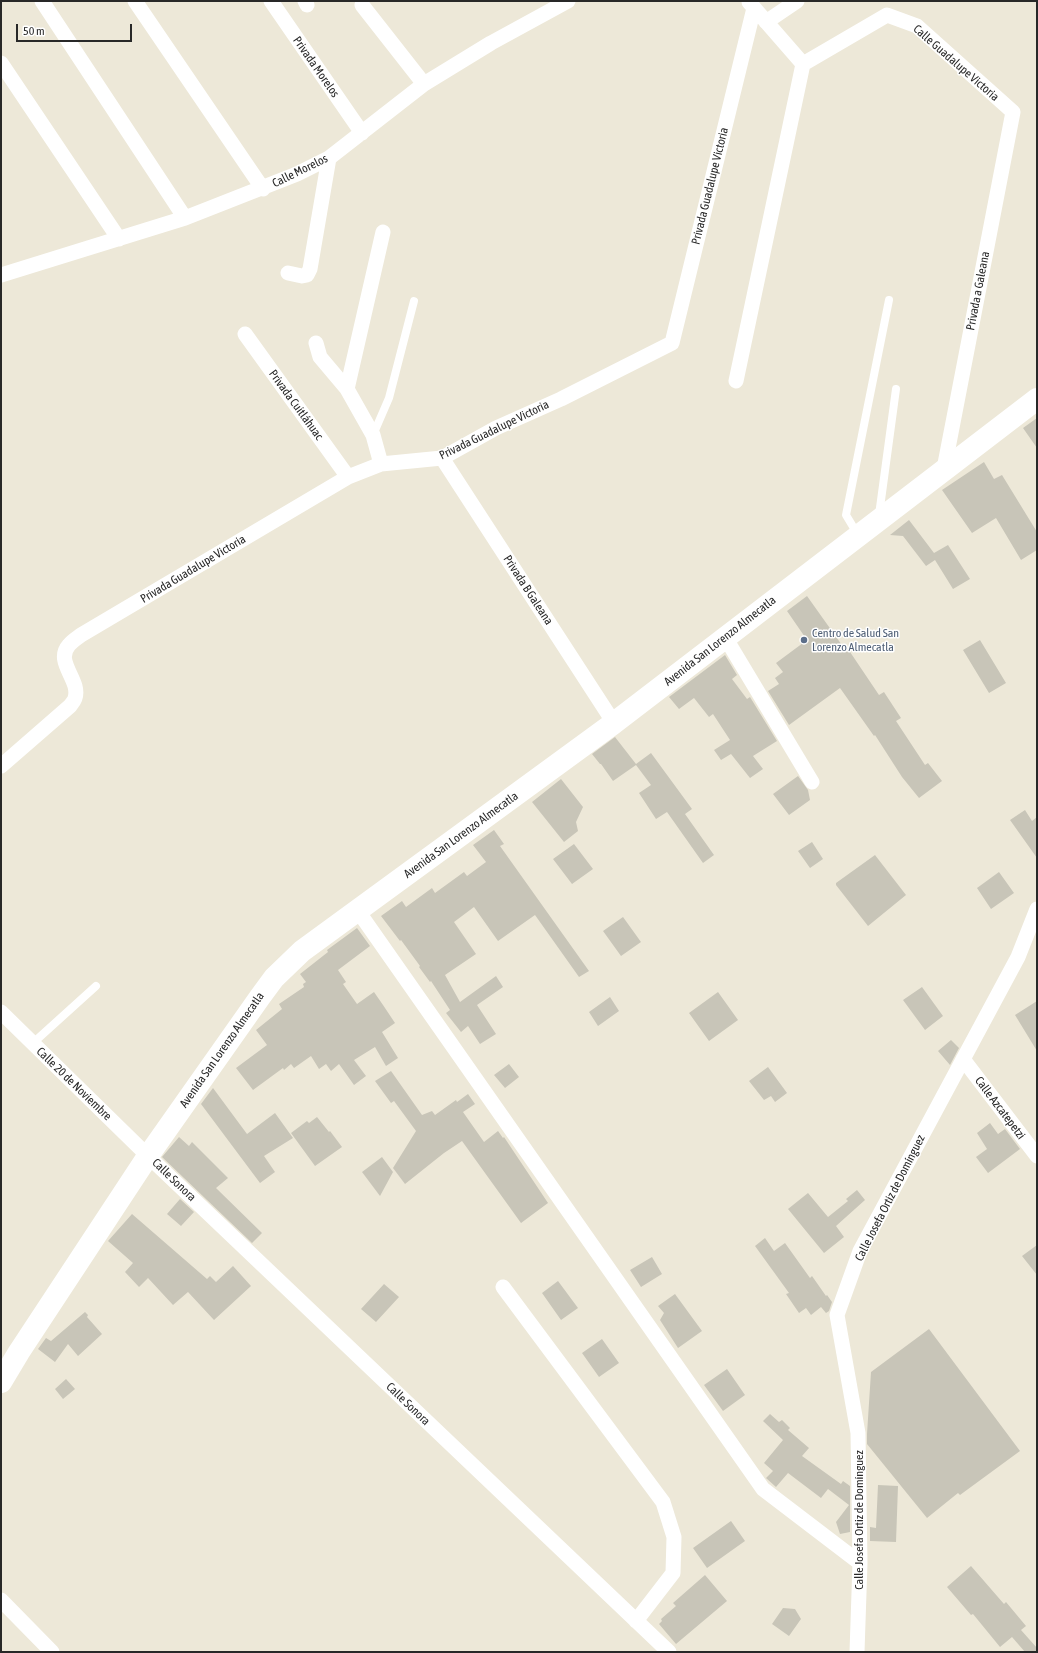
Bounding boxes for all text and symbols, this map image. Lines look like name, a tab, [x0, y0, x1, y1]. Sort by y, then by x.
scale bar	[18, 16, 134, 42]
street label: Calle Guadalupe Victoria	[910, 22, 1002, 104]
text: 50 m	[23, 24, 45, 38]
street label: Privada Morelos	[290, 34, 342, 100]
street label: Privada Guadalupe Victoria	[688, 126, 732, 246]
street label: Calle Morelos	[270, 151, 330, 191]
street label: Privada a Galeana	[963, 250, 993, 332]
street label: Privada Cuitláhuac	[266, 367, 326, 443]
street label: Privada Guadalupe Victoria	[437, 397, 551, 463]
street label: Privada Guadalupe Victoria	[138, 532, 248, 606]
street label: Privada B Galeana	[500, 552, 556, 628]
street label: Avenida San Lorenzo Almecatla	[661, 593, 779, 689]
place label: Centro de Salud San Lorenzo Almecatla	[812, 626, 899, 654]
marker: Centro de Salud San Lorenzo Almecatla	[799, 635, 809, 645]
street label: Avenida San Lorenzo Almecatla	[401, 789, 521, 881]
street label: Avenida San Lorenzo Almecatla	[177, 990, 267, 1110]
street label: Calle 20 de Noviembre	[33, 1044, 115, 1124]
street label: Calle Azcatepetzi	[972, 1074, 1028, 1142]
street label: Calle Josefa Ortiz de Domínguez	[852, 1132, 928, 1264]
street label: Calle Sonora	[149, 1156, 199, 1204]
street label: Calle Sonora	[383, 1380, 433, 1428]
street label: Calle Josefa Ortiz de Domínguez	[852, 1450, 866, 1590]

